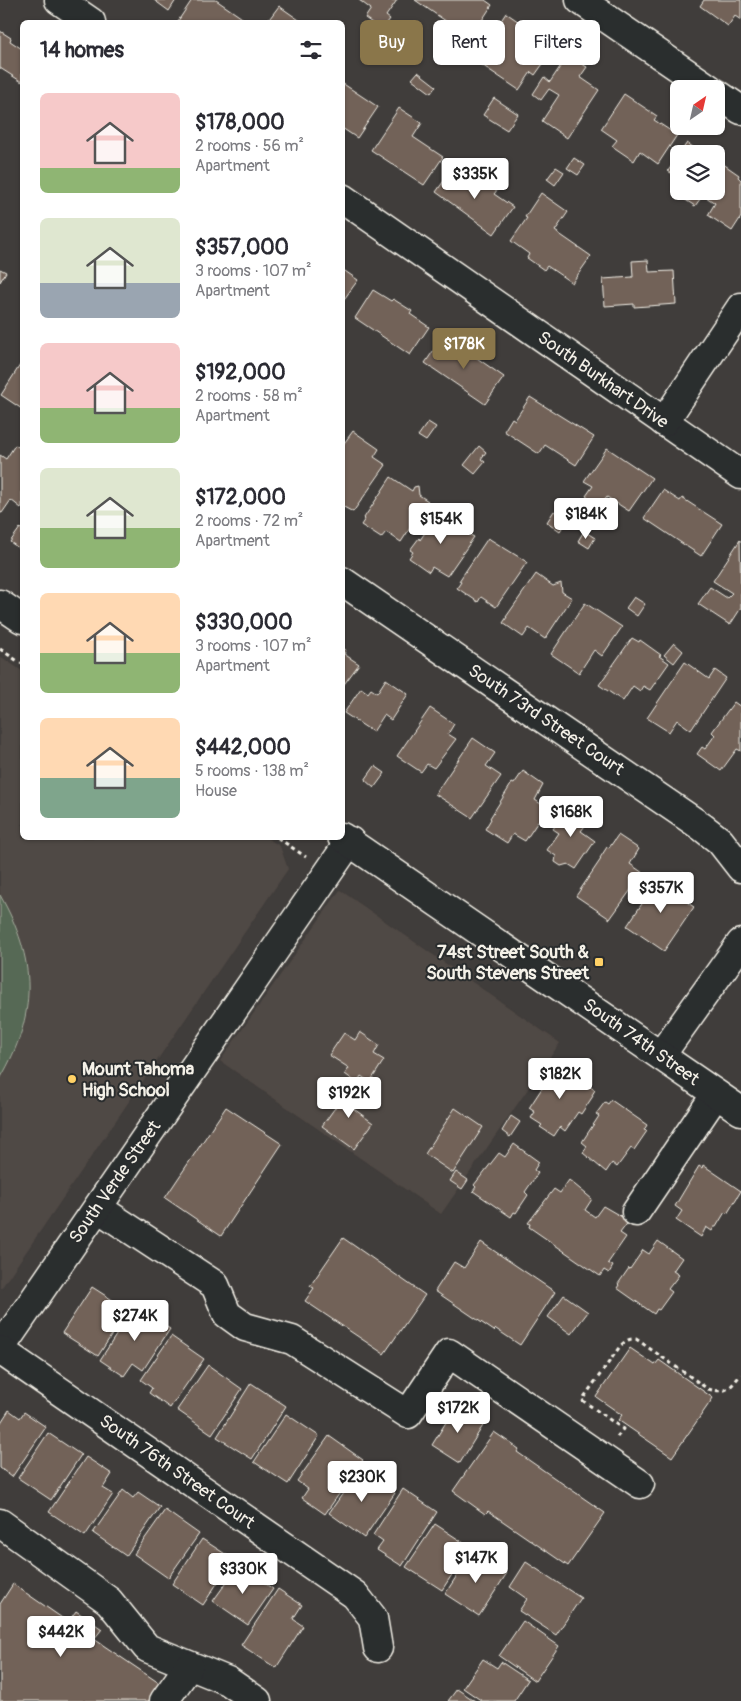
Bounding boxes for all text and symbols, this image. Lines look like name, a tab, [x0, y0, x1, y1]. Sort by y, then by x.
chip: Buy	[360, 20, 423, 65]
chip: Rent	[433, 20, 505, 65]
chip: Filters	[515, 20, 600, 65]
icon: filters	[297, 36, 325, 64]
text: 14 homes	[40, 37, 124, 64]
north arrow	[670, 80, 725, 135]
map controls	[670, 80, 725, 200]
text: $178,000	[195, 109, 285, 136]
icon: home	[80, 113, 140, 173]
text: 2 rooms · 56 m²	[195, 136, 304, 156]
button: layers	[670, 145, 725, 200]
text: Apartment	[195, 156, 270, 176]
pin: $335K	[440, 158, 510, 200]
text: $335K	[453, 164, 497, 184]
text: $357,000	[195, 234, 289, 261]
icon: home	[80, 238, 140, 298]
text: 3 rooms · 107 m²	[195, 261, 312, 281]
text: Apartment	[195, 281, 270, 301]
street label: South Burkhart Drive	[533, 326, 673, 434]
pin: $178K	[429, 328, 499, 370]
text: $178K	[443, 334, 485, 354]
text: $192,000	[195, 359, 286, 386]
icon: home	[80, 363, 140, 423]
text: 2 rooms · 58 m²	[195, 386, 303, 406]
text: Apartment	[195, 406, 270, 426]
text: $172,000	[195, 484, 286, 511]
icon: home	[80, 488, 140, 548]
pin: $184K	[551, 498, 621, 540]
pin: $154K	[406, 502, 476, 545]
text: $184K	[565, 504, 607, 524]
text: $154K	[420, 509, 462, 529]
text: 2 rooms · 72 m²	[195, 511, 303, 531]
text: Apartment	[195, 531, 270, 551]
text: $330,000	[195, 609, 293, 636]
icon: home	[80, 613, 140, 673]
text: 3 rooms · 107 m²	[195, 636, 312, 656]
text: Apartment	[195, 656, 270, 676]
street label: South 73rd Street Court	[464, 659, 629, 781]
text: $442,000	[195, 734, 291, 761]
icon: home	[80, 738, 140, 798]
text: 5 rooms · 138 m²	[195, 761, 309, 781]
text: House	[195, 781, 237, 801]
pin: $168K	[536, 796, 606, 838]
text: $168K	[550, 802, 592, 822]
pin: $357K	[626, 872, 696, 914]
text: $357K	[639, 878, 683, 898]
place label: 74st Street South & South Stevens Street	[426, 941, 590, 985]
marker: 74st Street South & South Stevens Street	[593, 956, 605, 968]
street label: South 74th Street	[578, 993, 704, 1091]
place label: Mount Tahoma High School	[82, 1058, 195, 1102]
pin: $182K	[525, 1058, 595, 1100]
text: $182K	[539, 1064, 581, 1084]
marker: Mount Tahoma High School	[66, 1073, 78, 1085]
pin: $192K	[314, 1076, 384, 1119]
text: $192K	[328, 1083, 370, 1103]
street label: South Verde Street	[64, 1115, 166, 1248]
pin: $274K	[100, 1300, 170, 1342]
text: $274K	[112, 1306, 158, 1326]
pin: $172K	[423, 1392, 493, 1434]
text: $172K	[437, 1398, 479, 1418]
street label: South 76th Street Court	[95, 1410, 260, 1535]
pin: $230K	[327, 1460, 397, 1503]
text: $230K	[339, 1467, 385, 1487]
pin: $147K	[441, 1542, 511, 1584]
text: $147K	[455, 1548, 497, 1568]
pin: $330K	[208, 1552, 278, 1595]
text: $330K	[219, 1559, 267, 1579]
pin: $442K	[26, 1616, 96, 1658]
text: $442K	[38, 1622, 84, 1642]

